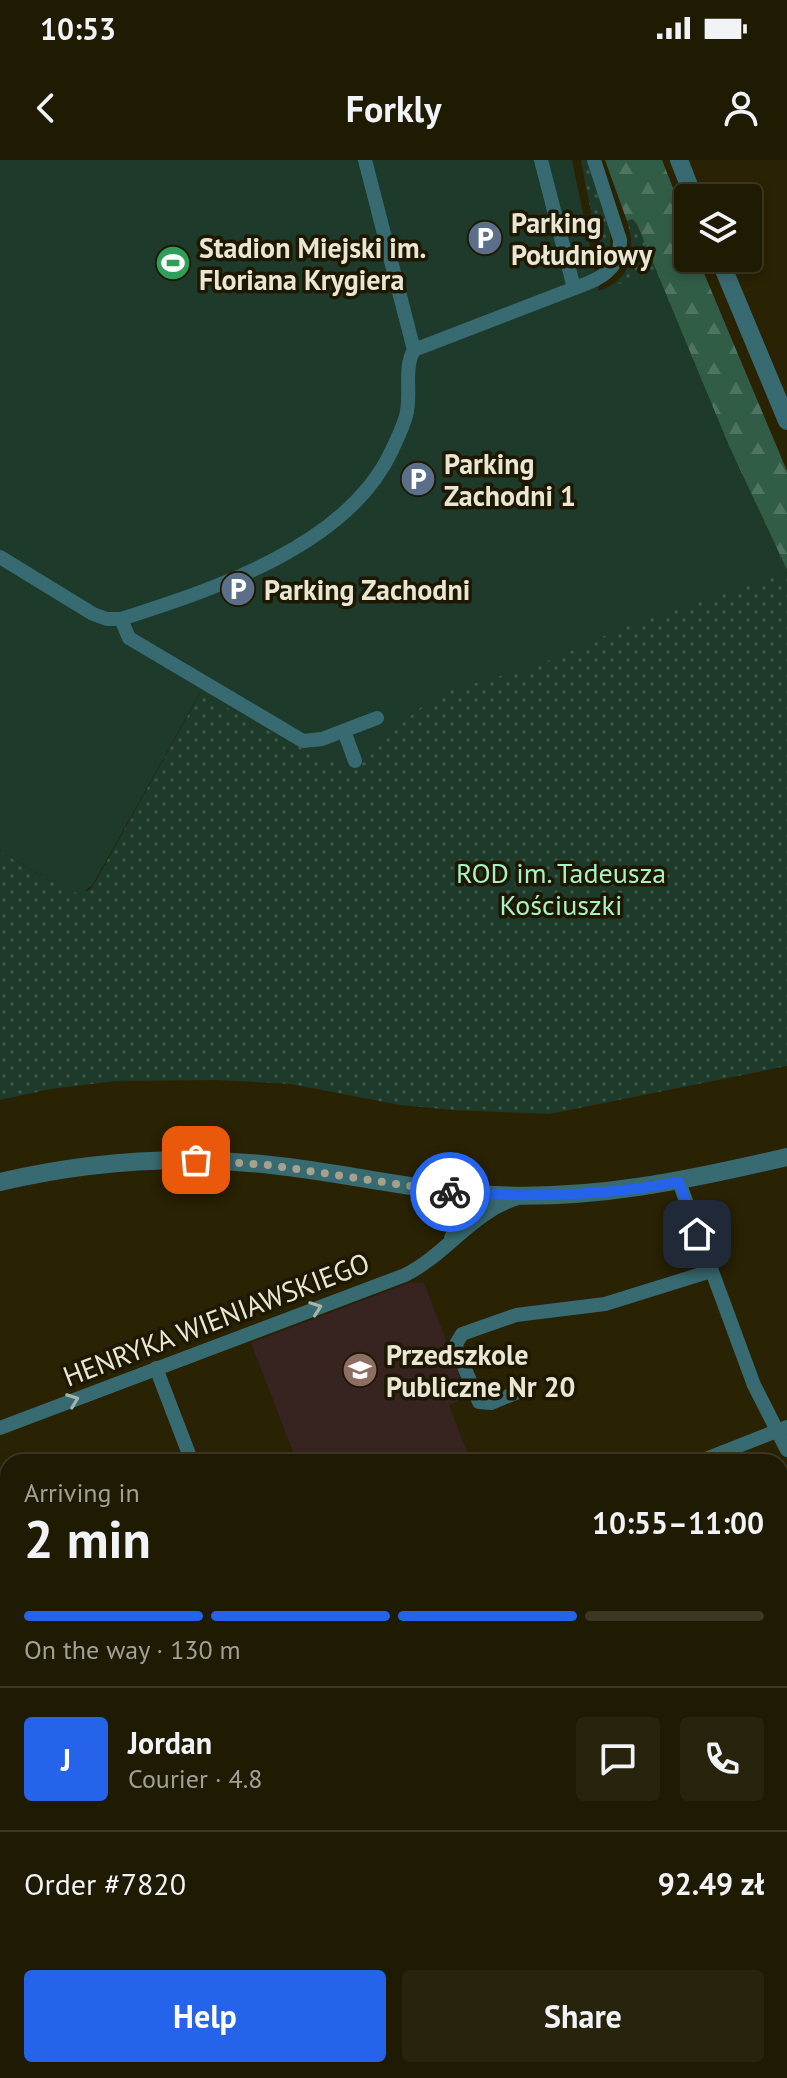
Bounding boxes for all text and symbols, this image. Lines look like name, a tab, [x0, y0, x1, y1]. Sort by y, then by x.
text: 10:53	[40, 9, 116, 48]
text: Forkly	[346, 85, 441, 132]
icon: back	[24, 86, 68, 130]
icon: person	[719, 86, 763, 130]
map controls	[674, 184, 762, 272]
button: layers	[674, 184, 762, 272]
place label: Parking Południowy	[511, 204, 653, 273]
parking icon: Parking Południowy	[466, 219, 504, 257]
place label: Stadion Miejski im. Floriana Krygiera	[199, 229, 426, 298]
sports icon: Stadion Miejski im. Floriana Krygiera	[154, 244, 192, 282]
place label: Parking Zachodni 1	[444, 445, 576, 514]
parking icon: Parking Zachodni 1	[399, 460, 437, 498]
parking icon: Parking Zachodni	[219, 570, 257, 608]
place label: Parking Zachodni	[264, 571, 470, 608]
park label: ROD im. Tadeusza Kościuszki	[456, 854, 666, 923]
pin	[162, 1126, 230, 1194]
icon: bag	[174, 1138, 218, 1182]
courier	[410, 1152, 490, 1232]
icon: bike	[428, 1170, 472, 1214]
pin	[663, 1200, 731, 1268]
icon: home	[675, 1212, 719, 1256]
street label: HENRYKA WIENIAWSKIEGO	[58, 1243, 374, 1395]
one-way arrow	[308, 1302, 322, 1318]
place label: Przedszkole Publiczne Nr 20	[386, 1336, 575, 1405]
school or university icon: Przedszkole Publiczne Nr 20	[341, 1351, 379, 1389]
one-way arrow	[65, 1393, 79, 1410]
text: Arriving in	[24, 1476, 140, 1509]
text: 10:55–11:00	[592, 1503, 764, 1542]
text: 2 min	[24, 1505, 151, 1572]
text: On the way · 130 m	[24, 1633, 241, 1666]
button: chat	[576, 1717, 660, 1801]
button: phone	[680, 1717, 764, 1801]
text: Jordan	[128, 1723, 212, 1762]
text: J	[61, 1740, 71, 1779]
text: Courier · 4.8	[128, 1762, 262, 1795]
text: Order #7820	[24, 1864, 186, 1903]
text: 92.49 zł	[658, 1864, 764, 1903]
button: Help	[24, 1970, 386, 2062]
button: Share	[402, 1970, 764, 2062]

